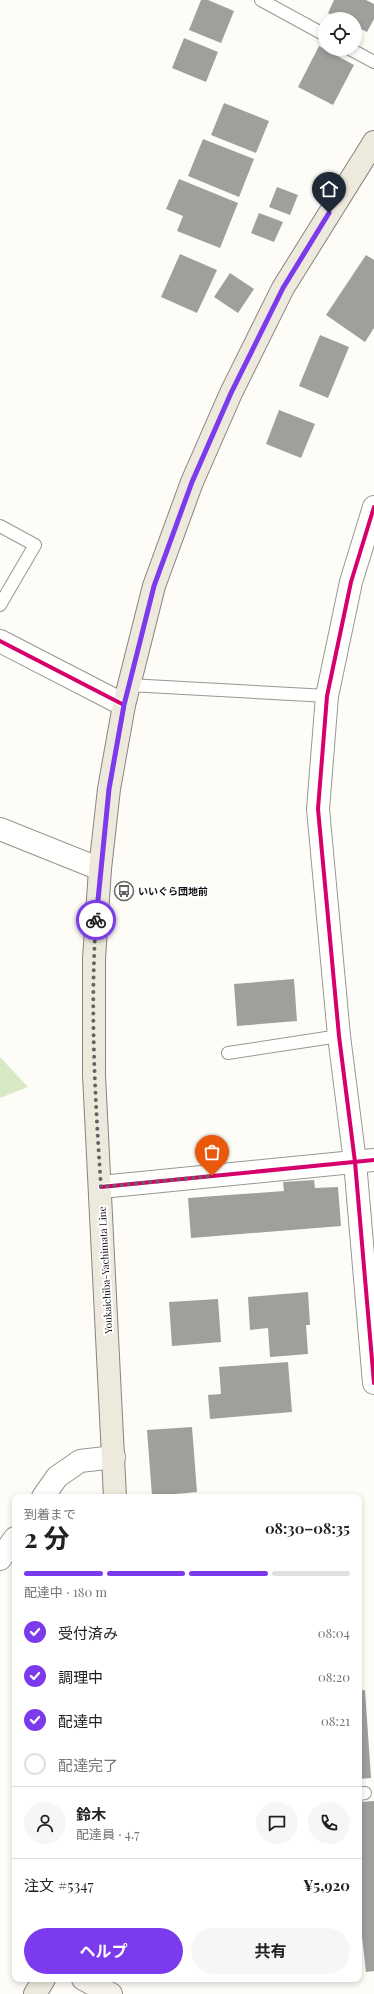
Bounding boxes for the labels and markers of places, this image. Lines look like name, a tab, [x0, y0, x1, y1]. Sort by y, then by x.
pin	[312, 172, 346, 213]
bus stop icon: いいぐら団地前	[113, 880, 135, 902]
place label: いいぐら団地前	[138, 884, 208, 898]
pin	[195, 1135, 229, 1176]

